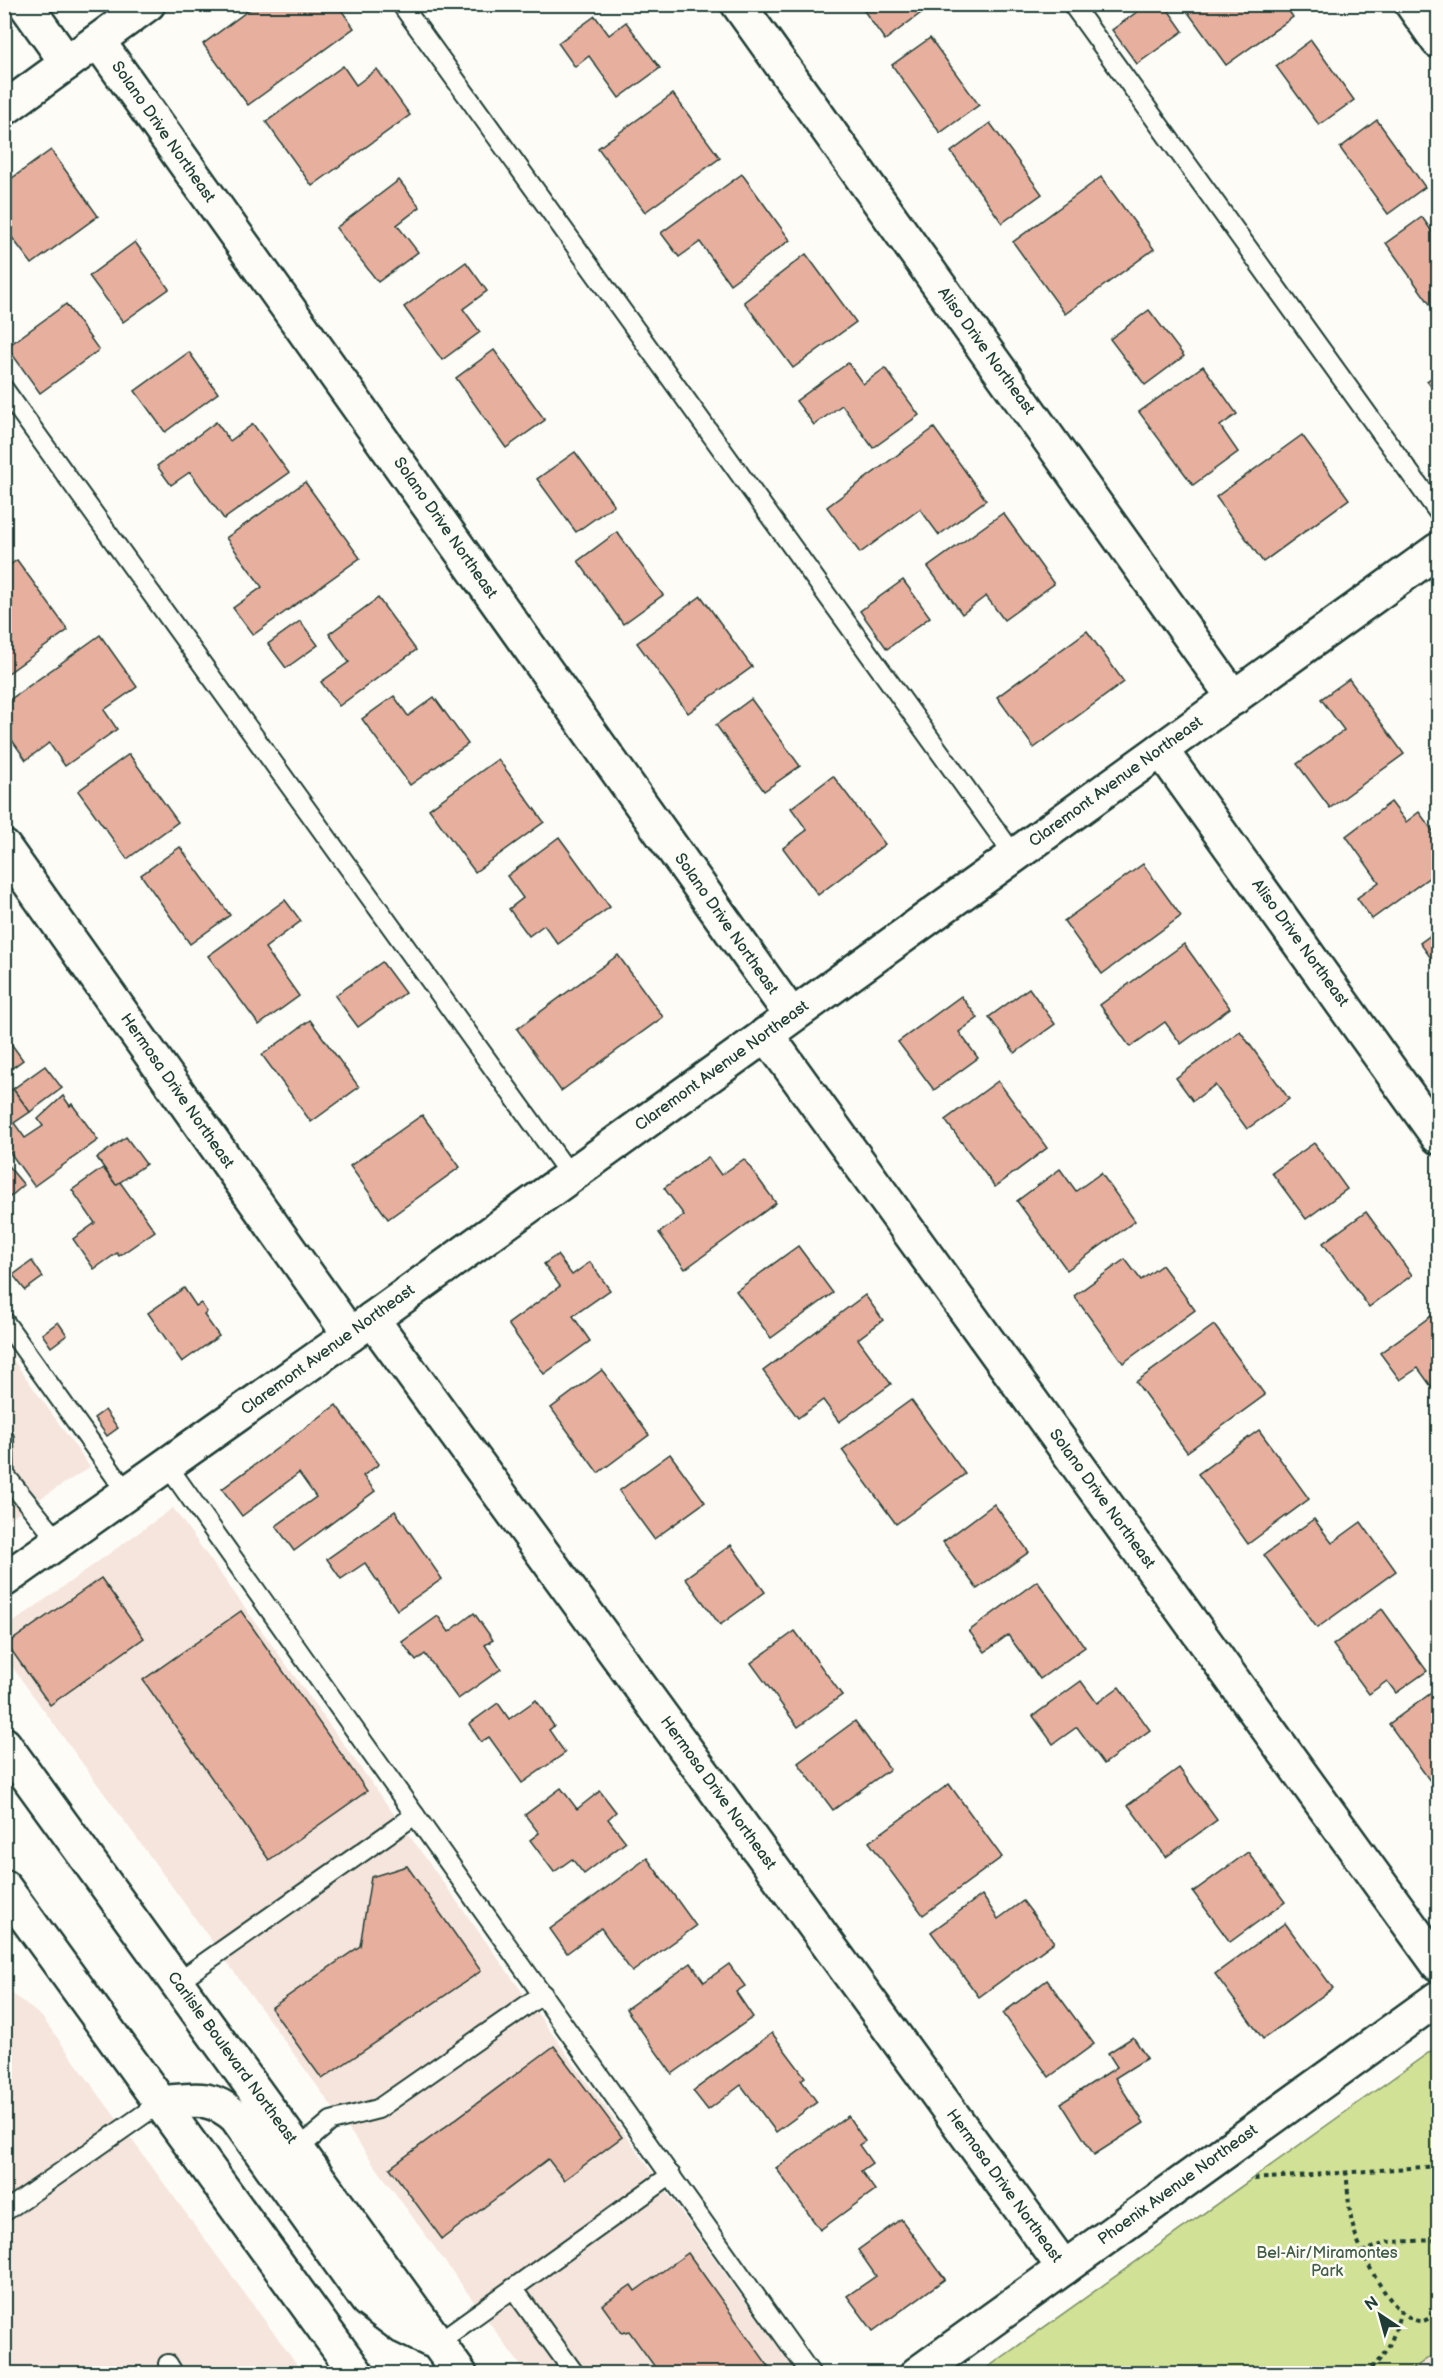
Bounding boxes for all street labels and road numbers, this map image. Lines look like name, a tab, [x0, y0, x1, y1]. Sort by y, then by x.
street label: Solano Drive Northeast	[107, 58, 219, 206]
street label: Aliso Drive Northeast	[933, 284, 1039, 418]
street label: Solano Drive Northeast	[389, 454, 501, 602]
street label: Claremont Avenue Northeast	[1026, 713, 1206, 851]
street label: Solano Drive Northeast	[670, 850, 782, 998]
street label: Aliso Drive Northeast	[1247, 876, 1353, 1010]
street label: Claremont Avenue Northeast	[632, 997, 812, 1135]
street label: Hermosa Drive Northeast	[116, 1010, 238, 1172]
street label: Claremont Avenue Northeast	[238, 1281, 418, 1419]
street label: Solano Drive Northeast	[1045, 1426, 1159, 1573]
street label: Hermosa Drive Northeast	[656, 1713, 780, 1873]
street label: Carlisle Boulevard Northeast	[163, 1968, 301, 2148]
street label: Hermosa Drive Northeast	[942, 2106, 1066, 2266]
street label: Phoenix Avenue Northeast	[1095, 2121, 1261, 2249]

